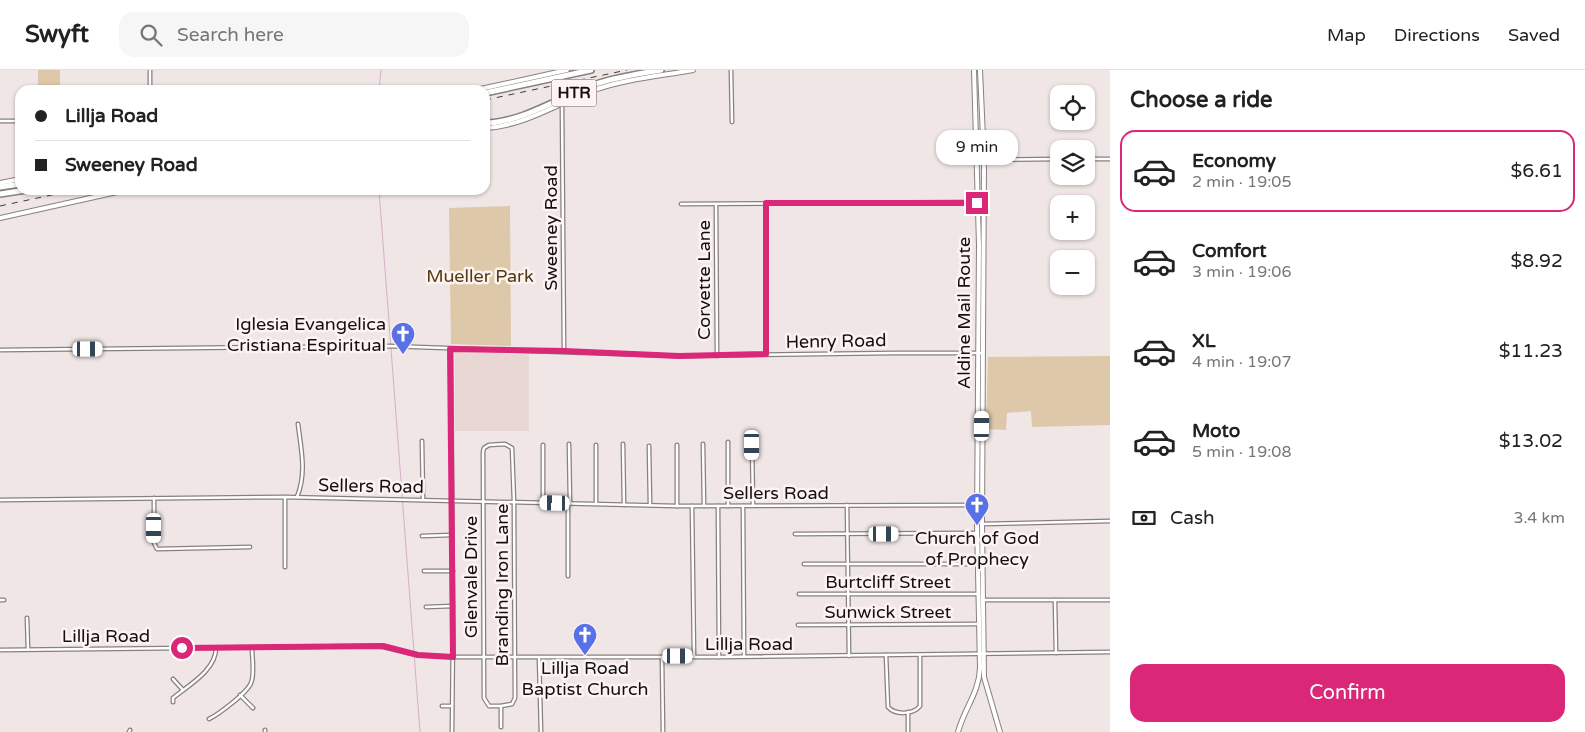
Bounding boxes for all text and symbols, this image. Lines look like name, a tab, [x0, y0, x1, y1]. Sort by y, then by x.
search box	[119, 12, 469, 57]
text: Swyft	[25, 20, 89, 49]
icon: search	[137, 21, 165, 49]
text: Search here	[177, 24, 284, 46]
text: Map	[1327, 24, 1366, 46]
text: Directions	[1394, 24, 1480, 46]
text: Saved	[1508, 24, 1560, 46]
road number: HTR	[552, 79, 596, 106]
map controls	[1050, 85, 1095, 295]
button: locate	[1050, 85, 1095, 130]
text: Choose a ride	[1130, 87, 1273, 113]
text: Lillja Road	[65, 105, 158, 127]
callout: 9 min	[936, 131, 1018, 166]
text: 9 min	[956, 137, 998, 157]
button: layers	[1050, 140, 1095, 185]
icon: car	[1132, 149, 1177, 194]
text: Economy	[1192, 150, 1276, 172]
text: Sweeney Road	[65, 154, 198, 176]
text: $6.61	[1511, 160, 1563, 182]
street label: Sweeney Road	[540, 165, 562, 291]
text: 2 min · 19:05	[1192, 172, 1291, 192]
route end	[966, 192, 988, 214]
button: +	[1050, 195, 1095, 240]
street label: Corvette Lane	[693, 220, 715, 340]
street label: Aldine Mail Route	[953, 237, 975, 389]
icon: car	[1132, 239, 1177, 284]
text: Comfort	[1192, 240, 1266, 262]
button: −	[1050, 250, 1095, 295]
text: $8.92	[1511, 250, 1563, 272]
text: 3 min · 19:06	[1192, 262, 1291, 282]
park label: Mueller Park	[426, 265, 534, 287]
place label: Iglesia Evangelica Cristiana Espiritual	[227, 313, 386, 356]
church icon: Iglesia Evangelica Cristiana Espiritual	[390, 321, 416, 355]
street label: Henry Road	[785, 329, 887, 353]
icon: car	[1132, 329, 1177, 374]
text: XL	[1192, 330, 1216, 352]
text: $11.23	[1499, 340, 1563, 362]
car	[73, 342, 103, 357]
text: 4 min · 19:07	[1192, 352, 1291, 372]
car	[974, 411, 989, 441]
icon: car	[1132, 419, 1177, 464]
text: Moto	[1192, 420, 1240, 442]
car	[744, 430, 759, 460]
text: $13.02	[1499, 430, 1563, 452]
text: 5 min · 19:08	[1192, 442, 1291, 462]
street label: Sellers Road	[318, 474, 424, 498]
street label: Sellers Road	[723, 482, 829, 504]
church icon: Church of God of Prophecy	[964, 492, 990, 526]
car	[539, 495, 570, 511]
street label: Branding Iron Lane	[491, 504, 513, 666]
icon: cash	[1130, 504, 1158, 532]
text: Cash	[1170, 507, 1215, 529]
text: 3.4 km	[1513, 508, 1565, 528]
car	[146, 513, 161, 543]
street label: Glenvale Drive	[460, 516, 482, 638]
car	[869, 527, 899, 542]
place label: Church of God of Prophecy	[915, 527, 1039, 570]
street label: Burtcliff Street	[825, 571, 951, 593]
street label: Sunwick Street	[825, 601, 952, 623]
church icon: Lillja Road Baptist Church	[572, 622, 598, 656]
street label: Lillja Road	[62, 625, 150, 647]
street label: Lillja Road	[705, 633, 793, 655]
route start	[171, 637, 193, 659]
car	[663, 649, 693, 664]
place label: Lillja Road Baptist Church	[522, 657, 648, 700]
button: Confirm	[1130, 664, 1565, 722]

